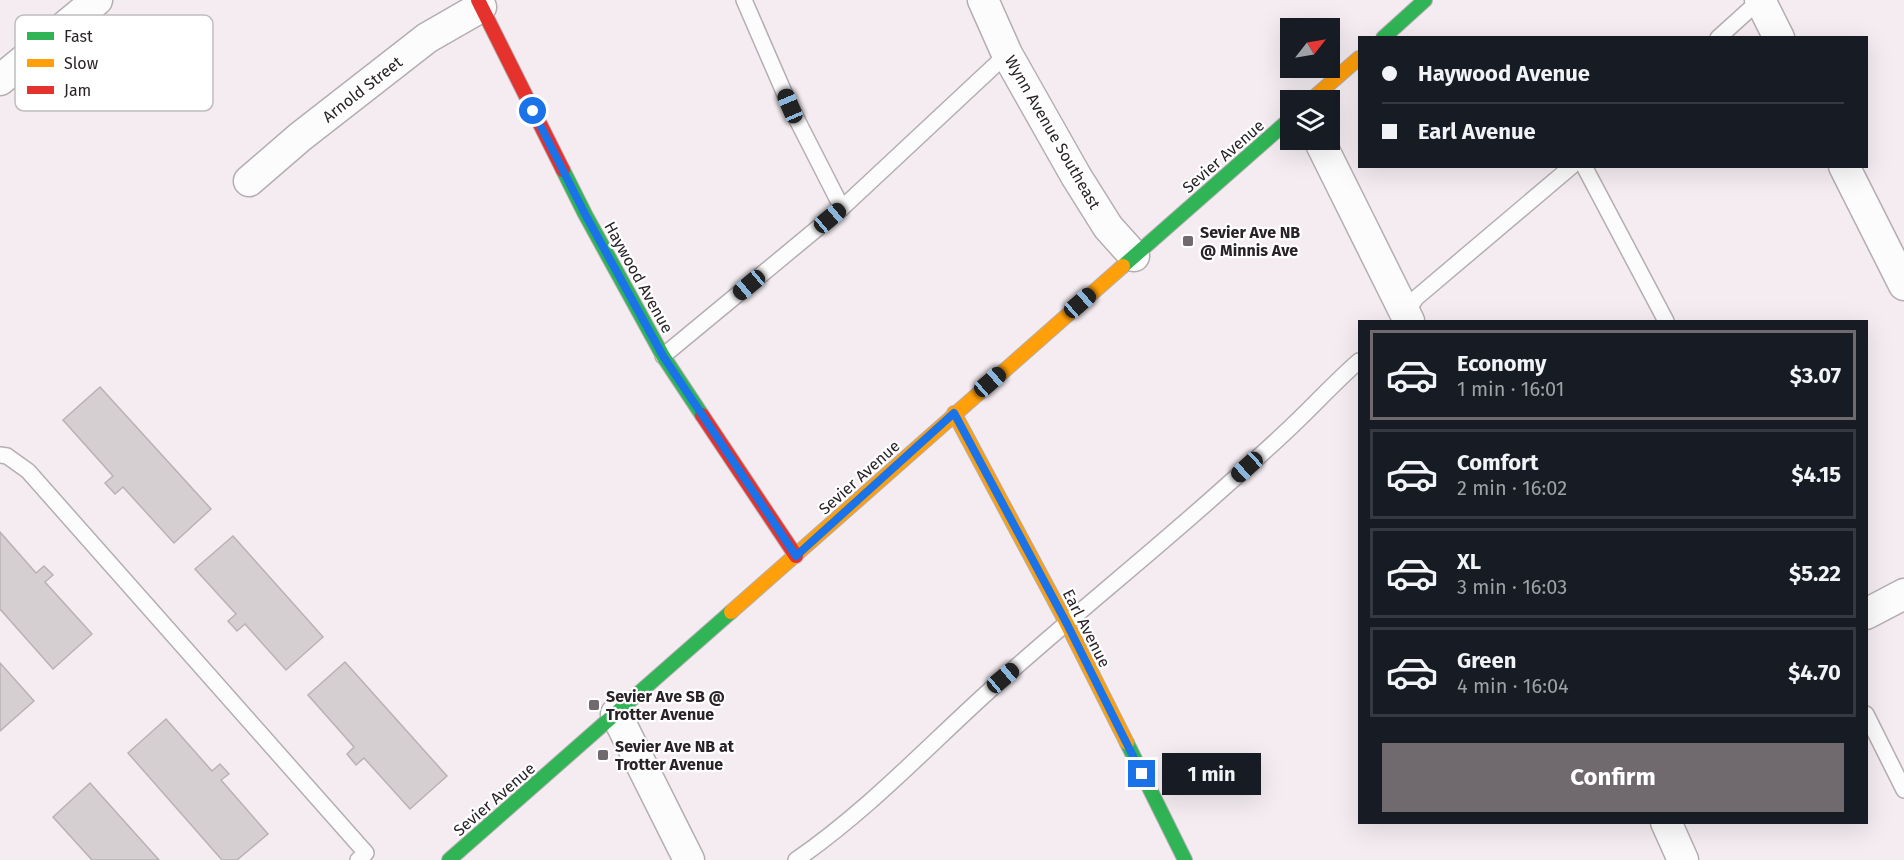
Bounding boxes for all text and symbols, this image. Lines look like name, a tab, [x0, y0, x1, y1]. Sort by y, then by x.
legend	[15, 15, 213, 111]
north arrow	[1280, 18, 1340, 78]
map controls	[1280, 18, 1340, 150]
text: Fast	[64, 27, 93, 46]
street label: Arnold Street	[319, 52, 406, 126]
street label: Wynn Avenue Southeast	[1001, 52, 1104, 213]
text: Slow	[64, 54, 99, 73]
text: Haywood Avenue	[1418, 60, 1590, 87]
text: Jam	[64, 81, 91, 100]
car	[775, 86, 805, 126]
button: layers	[1280, 90, 1340, 150]
route start	[519, 97, 546, 124]
street label: Sevier Avenue	[1179, 116, 1268, 197]
text: Earl Avenue	[1418, 118, 1536, 145]
car	[810, 200, 850, 236]
street label: Haywood Avenue	[600, 218, 677, 336]
place label: Sevier Ave NB @ Minnis Ave	[1200, 223, 1300, 260]
marker: Sevier Ave NB @ Minnis Ave	[1181, 234, 1195, 248]
car	[729, 267, 769, 303]
car	[1061, 284, 1099, 322]
icon: car	[1385, 348, 1439, 402]
text: Economy	[1457, 350, 1546, 377]
text: $3.07	[1790, 362, 1841, 389]
car	[971, 363, 1009, 401]
text: 1 min · 16:01	[1457, 377, 1564, 401]
street label: Sevier Avenue	[815, 436, 904, 519]
icon: car	[1385, 447, 1439, 501]
car	[1228, 448, 1266, 486]
text: Comfort	[1457, 449, 1538, 476]
text: $4.15	[1791, 461, 1841, 488]
text: 2 min · 16:02	[1457, 476, 1567, 500]
icon: car	[1385, 546, 1439, 600]
text: XL	[1457, 548, 1481, 575]
text: $5.22	[1789, 560, 1841, 587]
text: 3 min · 16:03	[1457, 575, 1567, 599]
street label: Earl Avenue	[1059, 586, 1114, 671]
icon: car	[1385, 645, 1439, 699]
text: Green	[1457, 647, 1516, 674]
text: $4.70	[1788, 659, 1841, 686]
car	[983, 660, 1023, 696]
text: 4 min · 16:04	[1457, 674, 1569, 698]
place label: Sevier Ave SB @ Trotter Avenue	[606, 687, 725, 724]
marker: Sevier Ave SB @ Trotter Avenue	[587, 698, 601, 712]
place label: Sevier Ave NB at Trotter Avenue	[615, 737, 735, 774]
button: Confirm	[1382, 743, 1844, 812]
marker: Sevier Ave NB at Trotter Avenue	[596, 748, 610, 762]
callout: 1 min	[1163, 753, 1262, 795]
street label: Sevier Avenue	[450, 759, 539, 840]
route end	[1128, 760, 1155, 787]
text: 1 min	[1187, 762, 1236, 786]

